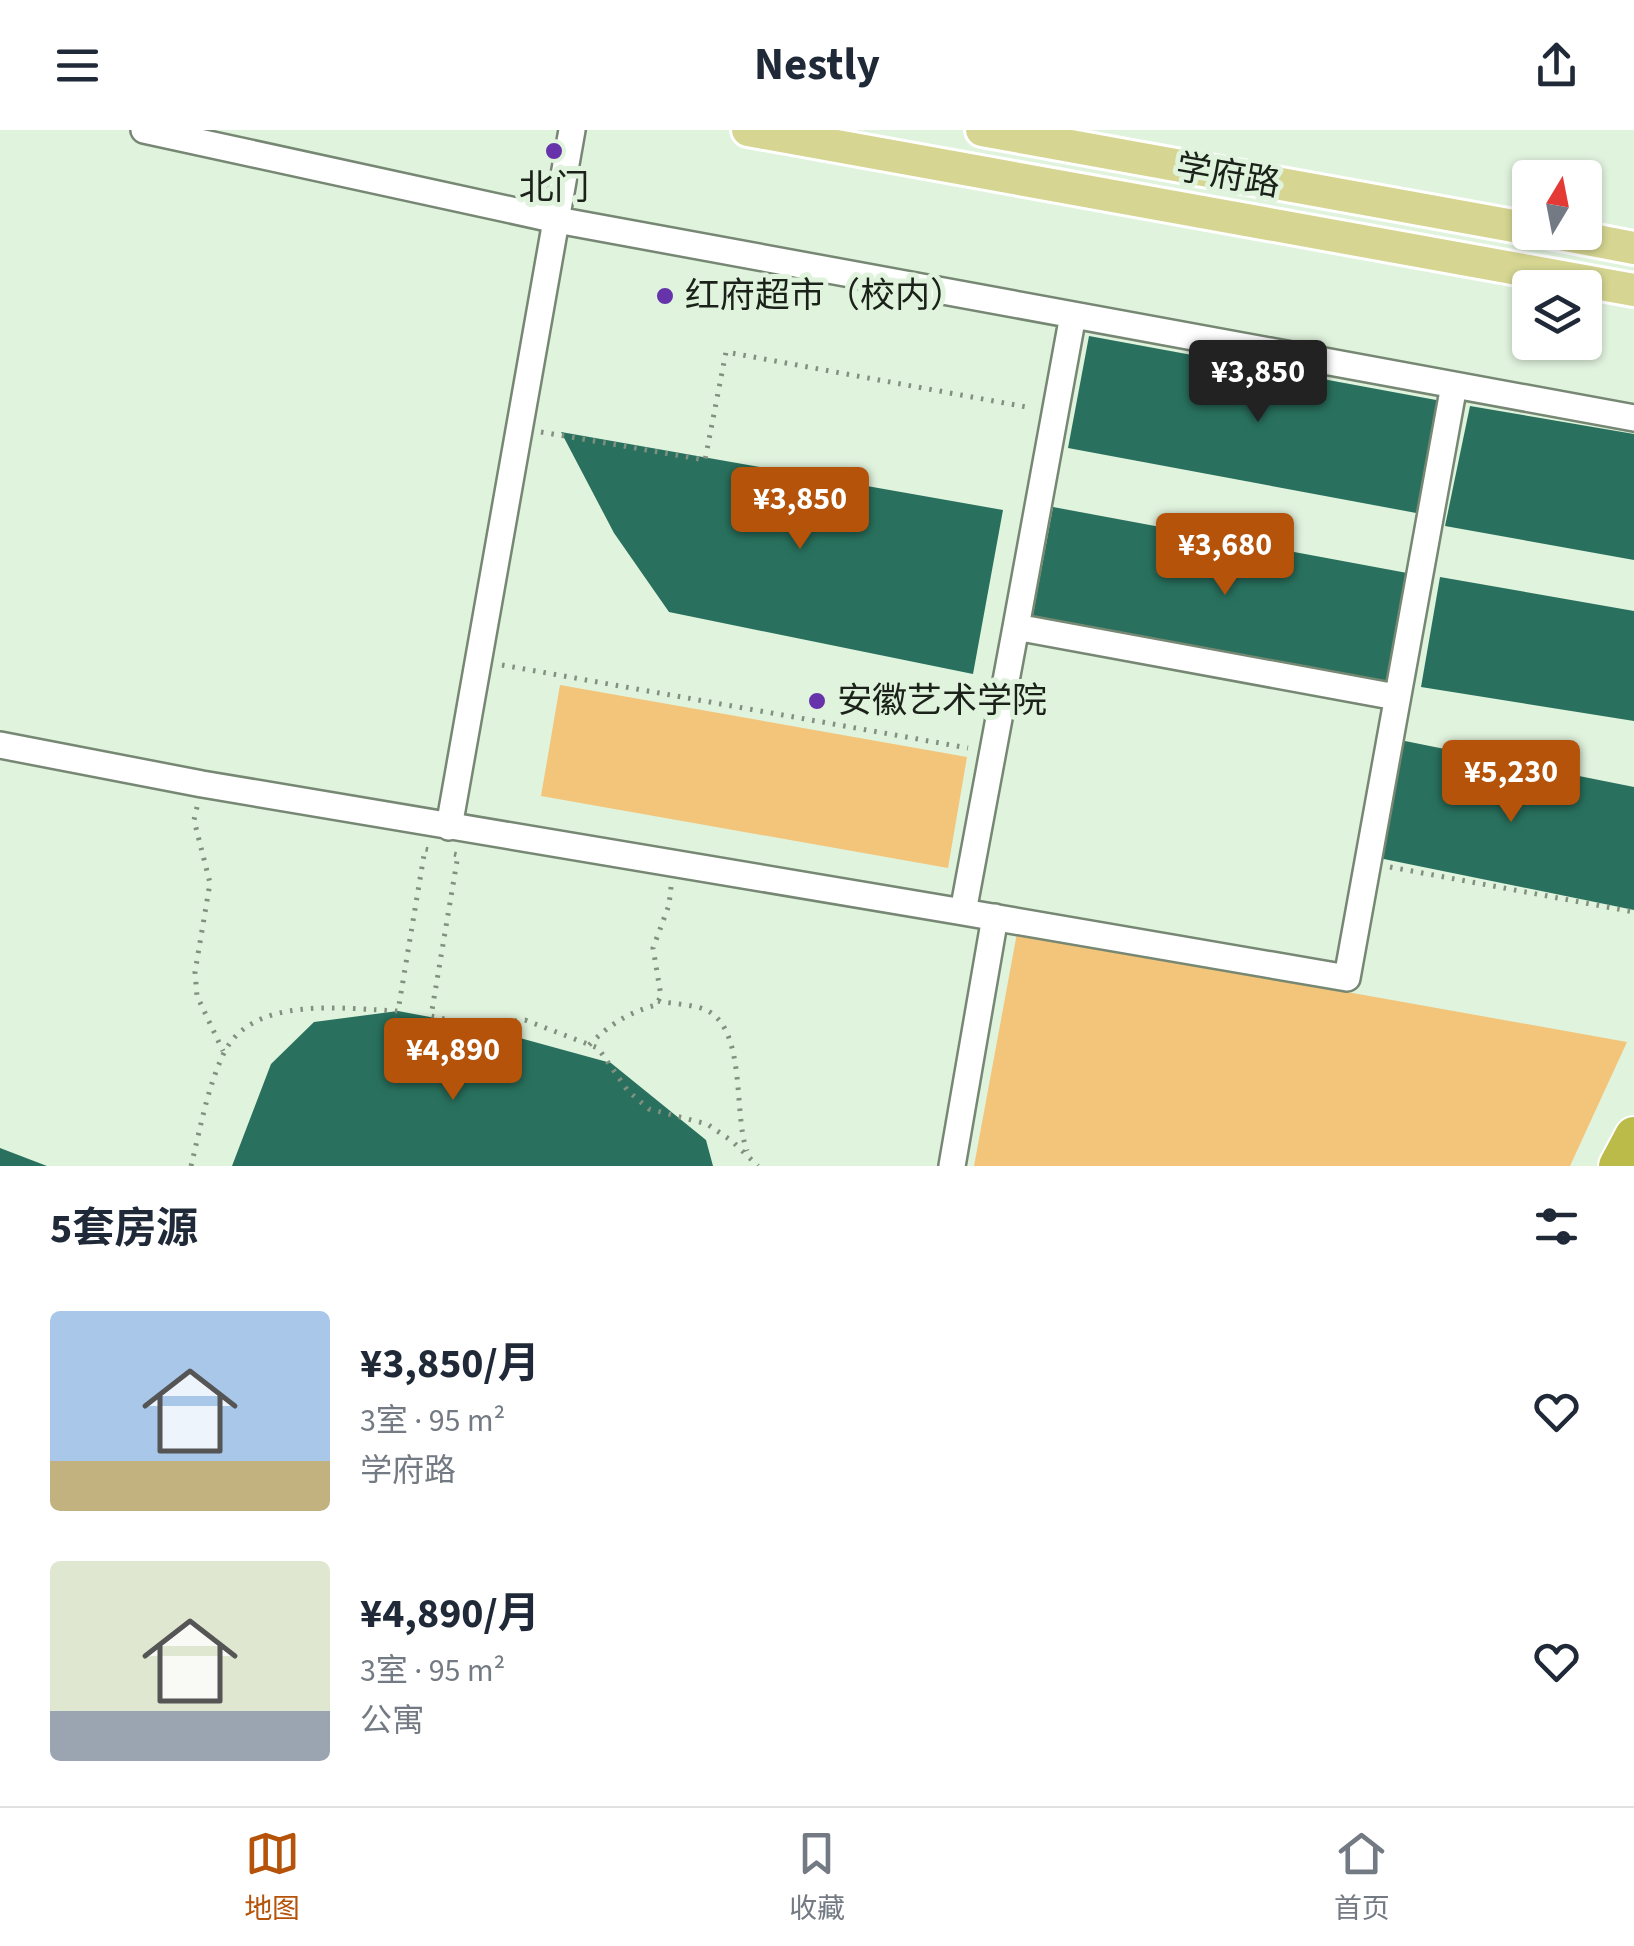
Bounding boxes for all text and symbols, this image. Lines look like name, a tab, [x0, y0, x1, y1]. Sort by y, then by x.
text: Nestly	[754, 33, 880, 97]
icon: menu	[50, 38, 105, 93]
icon: share	[1529, 38, 1584, 93]
marker: 北门	[543, 140, 565, 162]
street label: 学府路	[1172, 142, 1284, 210]
north arrow	[1512, 160, 1602, 250]
map controls	[1512, 160, 1602, 360]
place label: 北门	[519, 163, 589, 213]
button: layers	[1512, 270, 1602, 360]
place label: 红府超市（校内）	[685, 271, 965, 321]
marker: 红府超市（校内）	[654, 285, 676, 307]
pin: ¥3,850	[1177, 340, 1339, 425]
text: ¥3,850	[1211, 349, 1305, 395]
pin: ¥3,850	[719, 467, 881, 552]
text: ¥3,850	[753, 476, 847, 522]
pin: ¥3,680	[1144, 513, 1306, 598]
text: ¥3,680	[1178, 522, 1272, 568]
place label: 安徽艺术学院	[837, 676, 1047, 726]
marker: 安徽艺术学院	[806, 690, 828, 712]
pin: ¥5,230	[1430, 740, 1592, 825]
text: ¥5,230	[1464, 749, 1558, 795]
pin: ¥4,890	[372, 1018, 534, 1103]
text: ¥4,890	[406, 1027, 500, 1073]
text: 5套房源	[50, 1199, 198, 1259]
icon: filters	[1529, 1199, 1584, 1254]
text: ¥3,850/月	[360, 1334, 540, 1394]
icon: home	[130, 1351, 250, 1471]
icon: heart	[1529, 1384, 1584, 1439]
text: 3室 · 95 m²	[360, 1398, 505, 1444]
text: 学府路	[360, 1448, 456, 1494]
text: ¥4,890/月	[360, 1584, 540, 1644]
icon: home	[130, 1601, 250, 1721]
icon: heart	[1529, 1634, 1584, 1689]
text: 3室 · 95 m²	[360, 1648, 505, 1694]
text: 公寓	[360, 1698, 424, 1744]
tab: 地图	[244, 1826, 300, 1929]
tab: 收藏	[789, 1826, 845, 1929]
tab: 首页	[1334, 1826, 1390, 1929]

